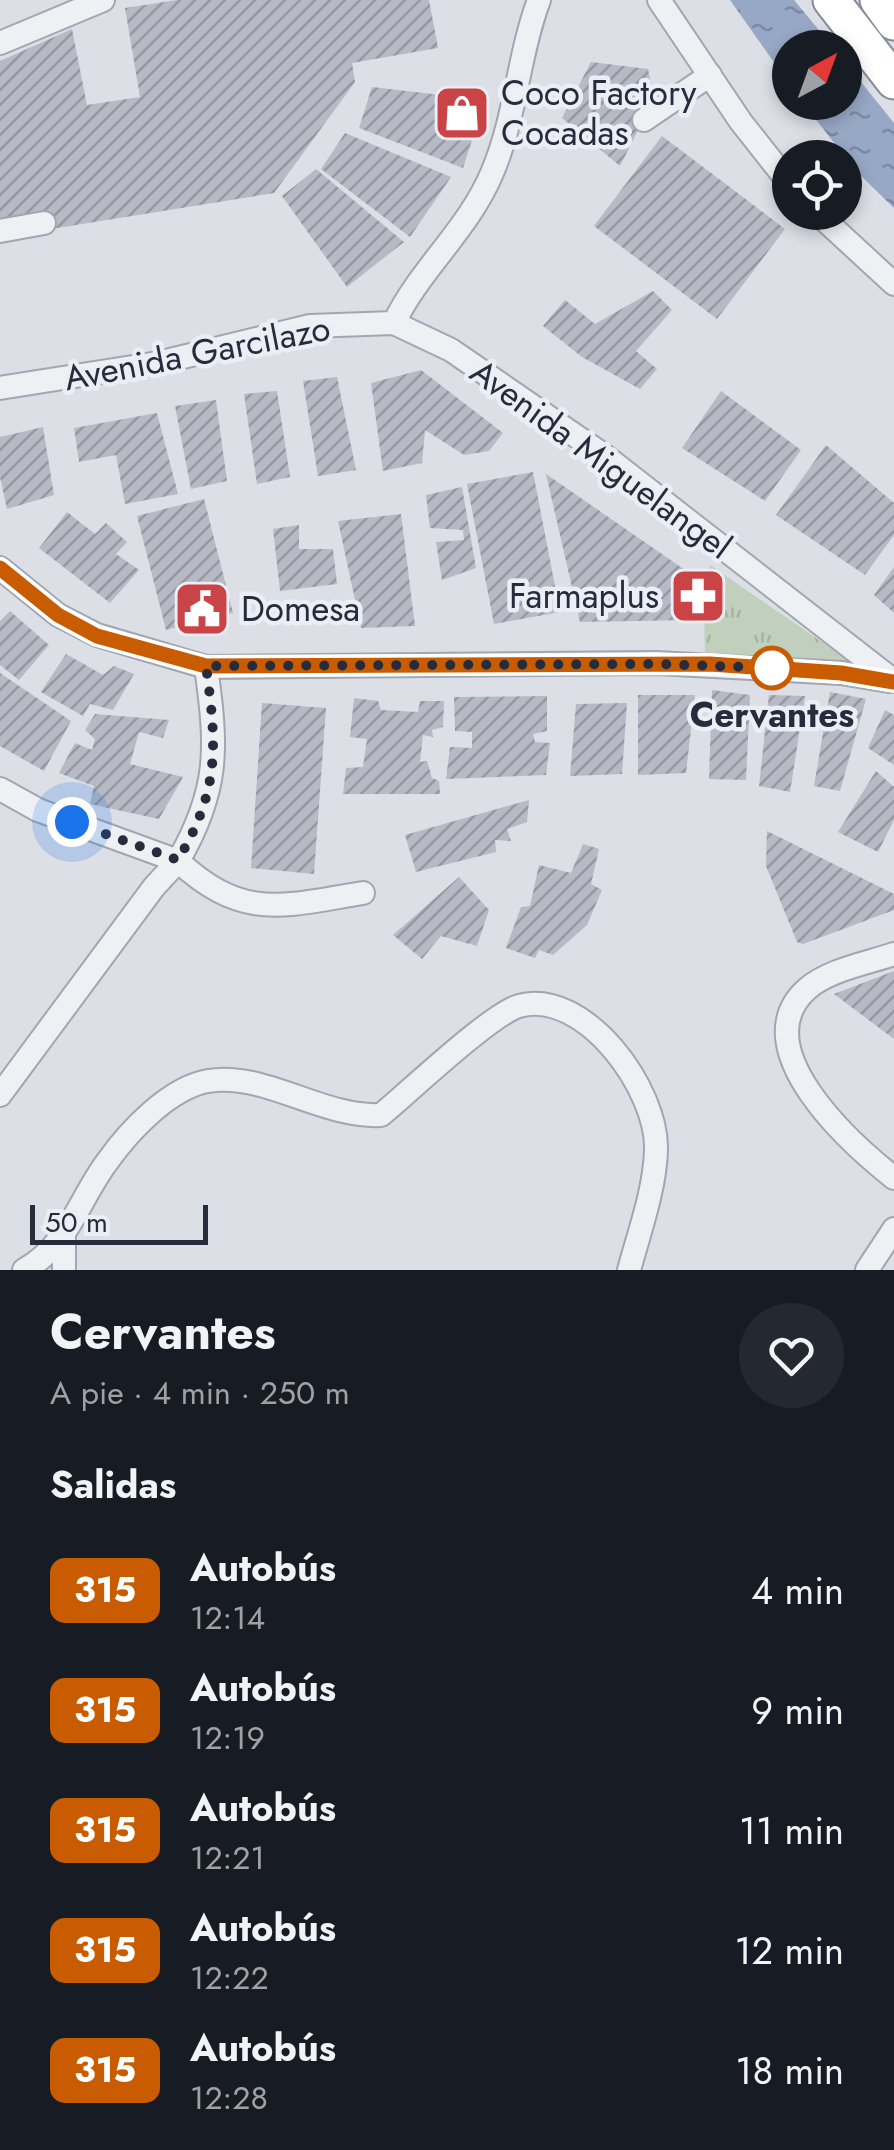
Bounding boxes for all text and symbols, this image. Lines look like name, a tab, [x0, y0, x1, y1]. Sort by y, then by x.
north arrow	[772, 30, 862, 120]
map controls	[772, 30, 862, 230]
place label: Coco Factory Cocadas	[501, 68, 697, 158]
shop icon: Coco Factory Cocadas	[432, 83, 492, 143]
button: locate	[772, 140, 862, 230]
street label: Avenida Garcilazo	[60, 303, 334, 403]
street label: Avenida Miguelangel	[460, 347, 742, 571]
pharmacy icon: Farmaplus	[668, 566, 728, 626]
place label: Farmaplus	[509, 571, 659, 621]
public building icon: Domesa	[172, 579, 232, 639]
place label: Domesa	[241, 584, 360, 634]
marker: Cervantes	[751, 647, 793, 689]
place label: Cervantes	[690, 690, 854, 740]
your location	[47, 797, 97, 847]
scale bar	[30, 1200, 208, 1244]
text: 50 m	[45, 1202, 108, 1243]
text: Cervantes	[50, 1298, 276, 1367]
button: heart	[739, 1303, 844, 1408]
text: A pie · 4 min · 250 m	[50, 1370, 350, 1416]
text: Salidas	[50, 1457, 176, 1512]
text: Autobús	[190, 1540, 336, 1595]
text: 4 min	[751, 1563, 844, 1618]
text: 315	[74, 1565, 136, 1615]
text: 12:14	[190, 1595, 265, 1641]
text: Autobús	[190, 1660, 336, 1715]
text: 9 min	[751, 1683, 844, 1738]
text: 315	[74, 1685, 136, 1735]
text: 12:19	[190, 1715, 265, 1761]
text: Autobús	[190, 1780, 336, 1835]
text: 11 min	[739, 1803, 844, 1858]
text: 315	[74, 1805, 136, 1855]
text: 12:21	[190, 1835, 265, 1881]
text: Autobús	[190, 1900, 336, 1955]
text: 12 min	[734, 1923, 844, 1978]
text: 315	[74, 1925, 136, 1975]
text: 12:22	[190, 1955, 269, 2001]
text: Autobús	[190, 2020, 336, 2075]
text: 18 min	[735, 2043, 844, 2098]
text: 315	[74, 2045, 136, 2095]
text: 12:28	[190, 2075, 268, 2121]

